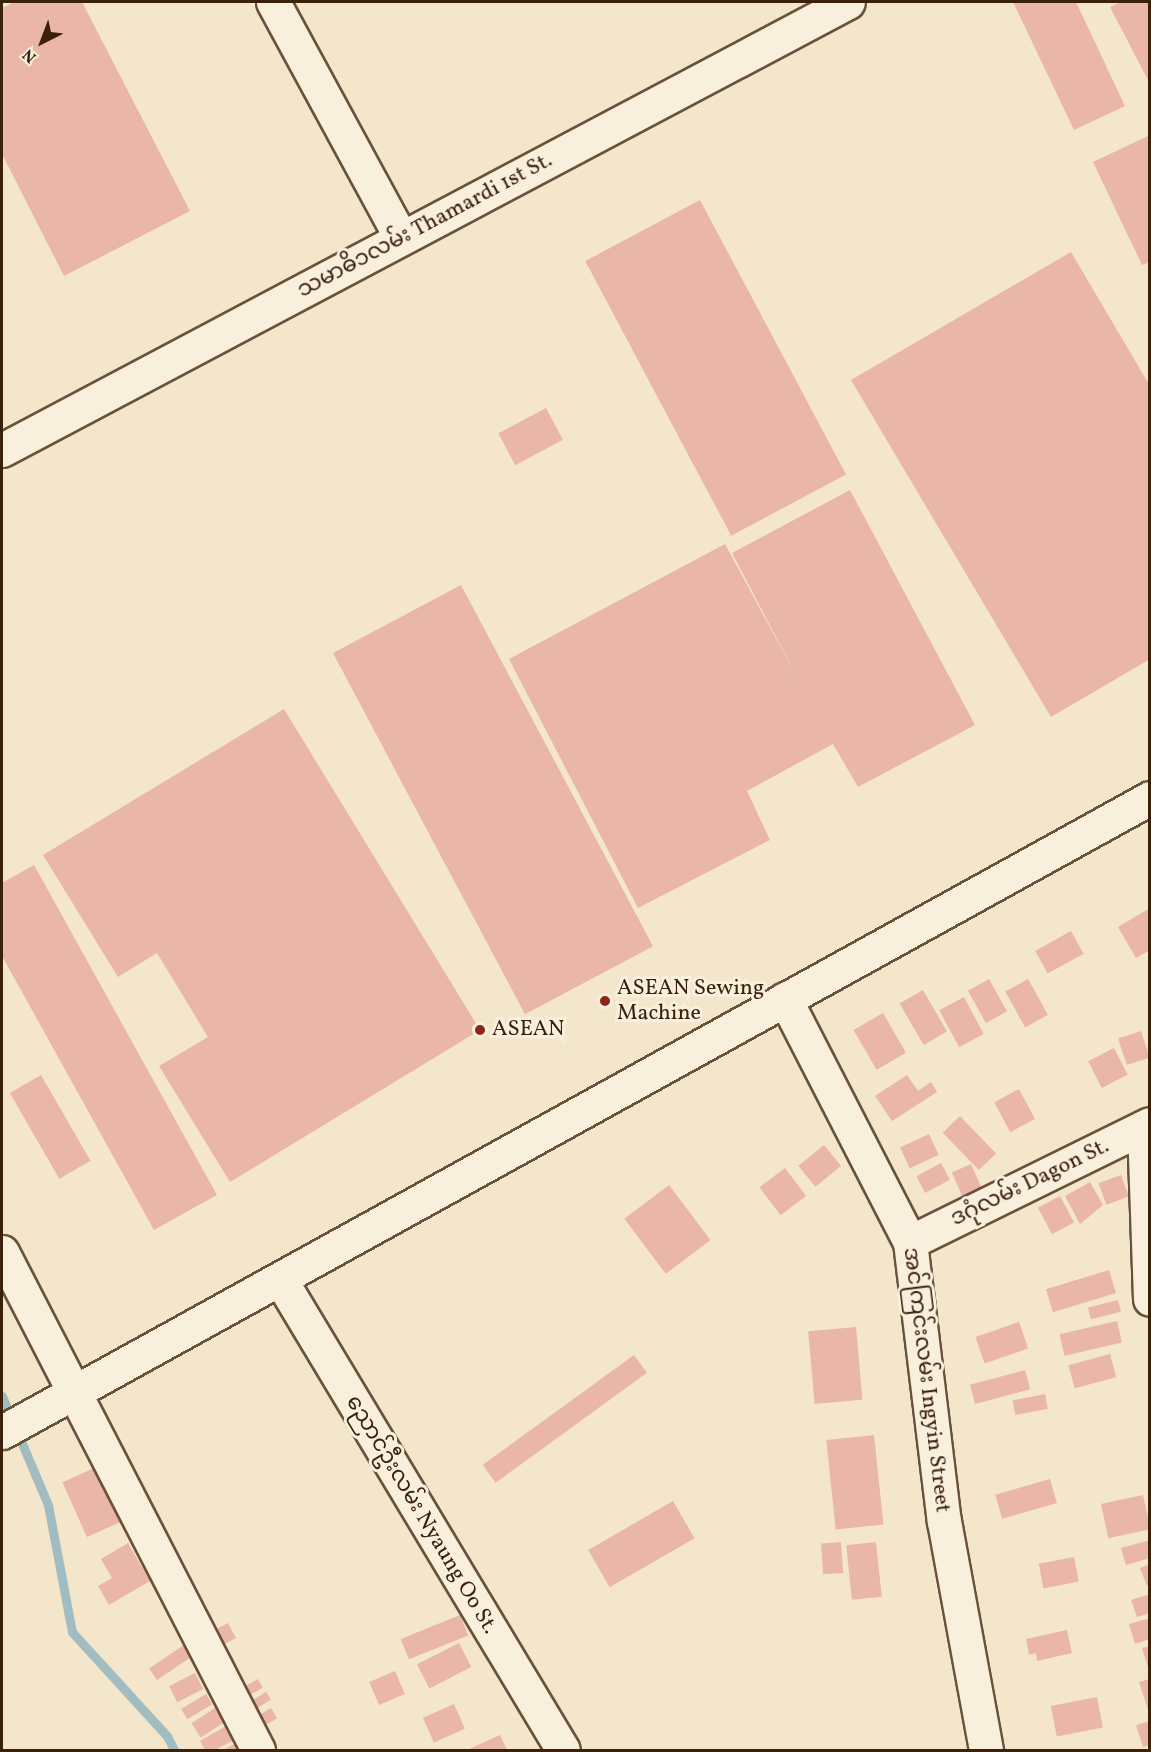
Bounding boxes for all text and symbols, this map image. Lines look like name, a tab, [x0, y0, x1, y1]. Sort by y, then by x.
north arrow	[12, 12, 72, 72]
text: N	[18, 43, 42, 67]
street label: သမာဓိ၁လမ်း Thamardi 1st St.	[293, 148, 557, 304]
place label: ASEAN Sewing Machine	[617, 975, 764, 1026]
marker: ASEAN Sewing Machine	[598, 994, 612, 1008]
place label: ASEAN	[492, 1017, 564, 1043]
marker: ASEAN	[473, 1023, 487, 1037]
street label: ဒဂုံလမ်း Dagon St.	[946, 1133, 1114, 1233]
street label: အင်ကြင်းလမ်း Ingyin Street	[897, 1246, 955, 1514]
street label: ညောင်ဦးလမ်း Nyaung Oo St.	[339, 1391, 503, 1639]

